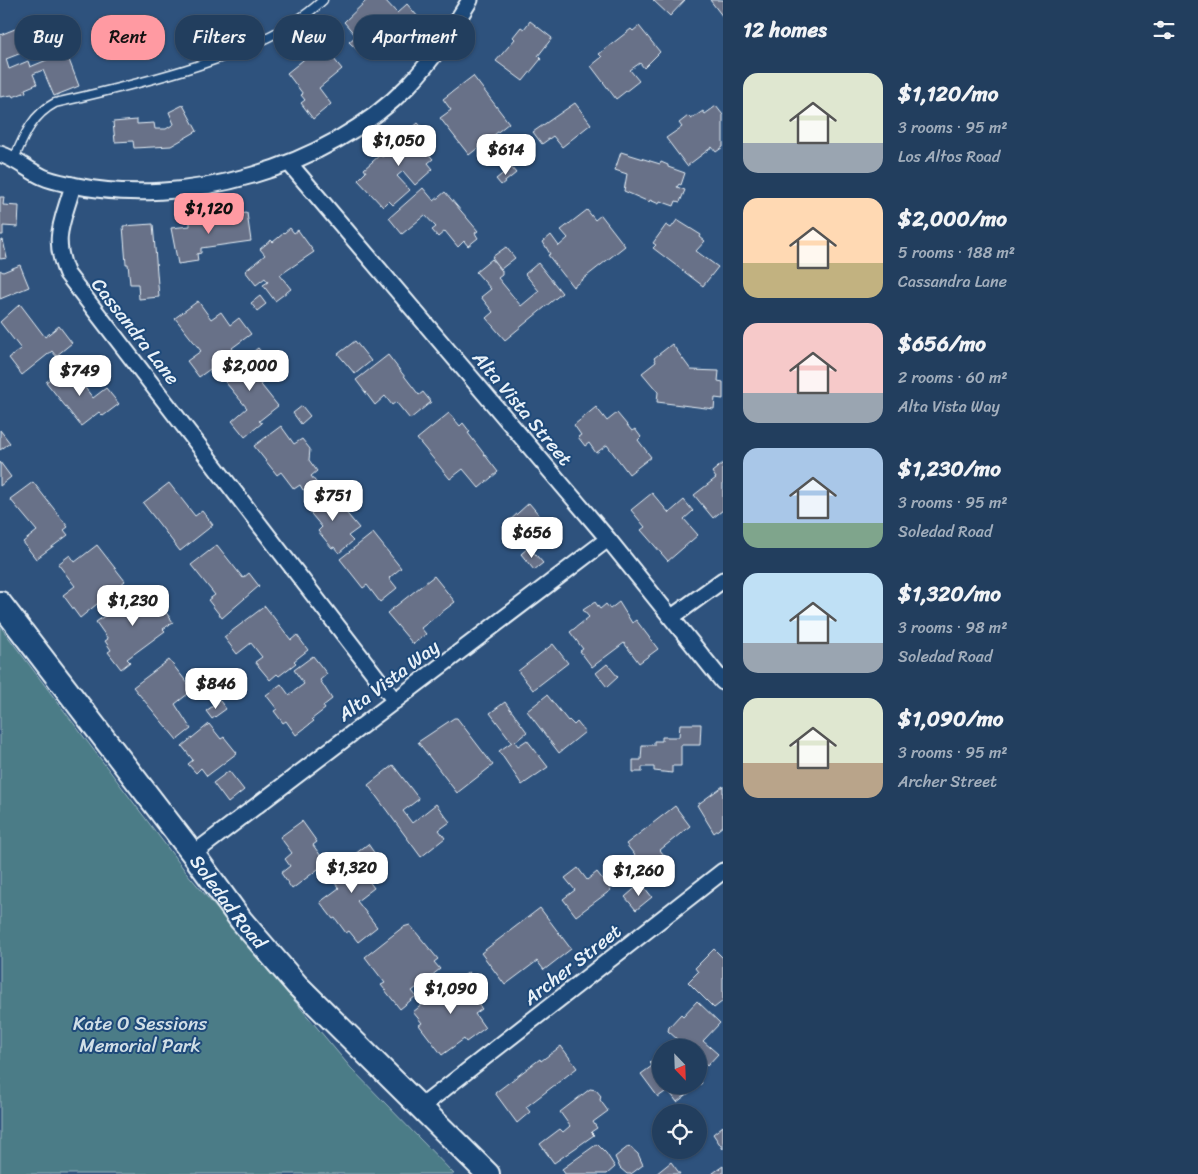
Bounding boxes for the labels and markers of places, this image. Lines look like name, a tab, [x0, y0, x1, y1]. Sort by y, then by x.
pin: $1,050	[358, 124, 440, 167]
pin: $614	[476, 134, 536, 176]
pin: $1,120	[168, 192, 250, 235]
pin: $2,000	[209, 350, 291, 392]
pin: $749	[50, 354, 110, 397]
pin: $751	[303, 480, 363, 522]
pin: $656	[502, 516, 562, 559]
pin: $1,230	[92, 584, 174, 627]
pin: $846	[186, 668, 246, 710]
pin: $1,320	[311, 852, 393, 894]
pin: $1,260	[598, 854, 680, 897]
pin: $1,090	[410, 972, 492, 1015]

